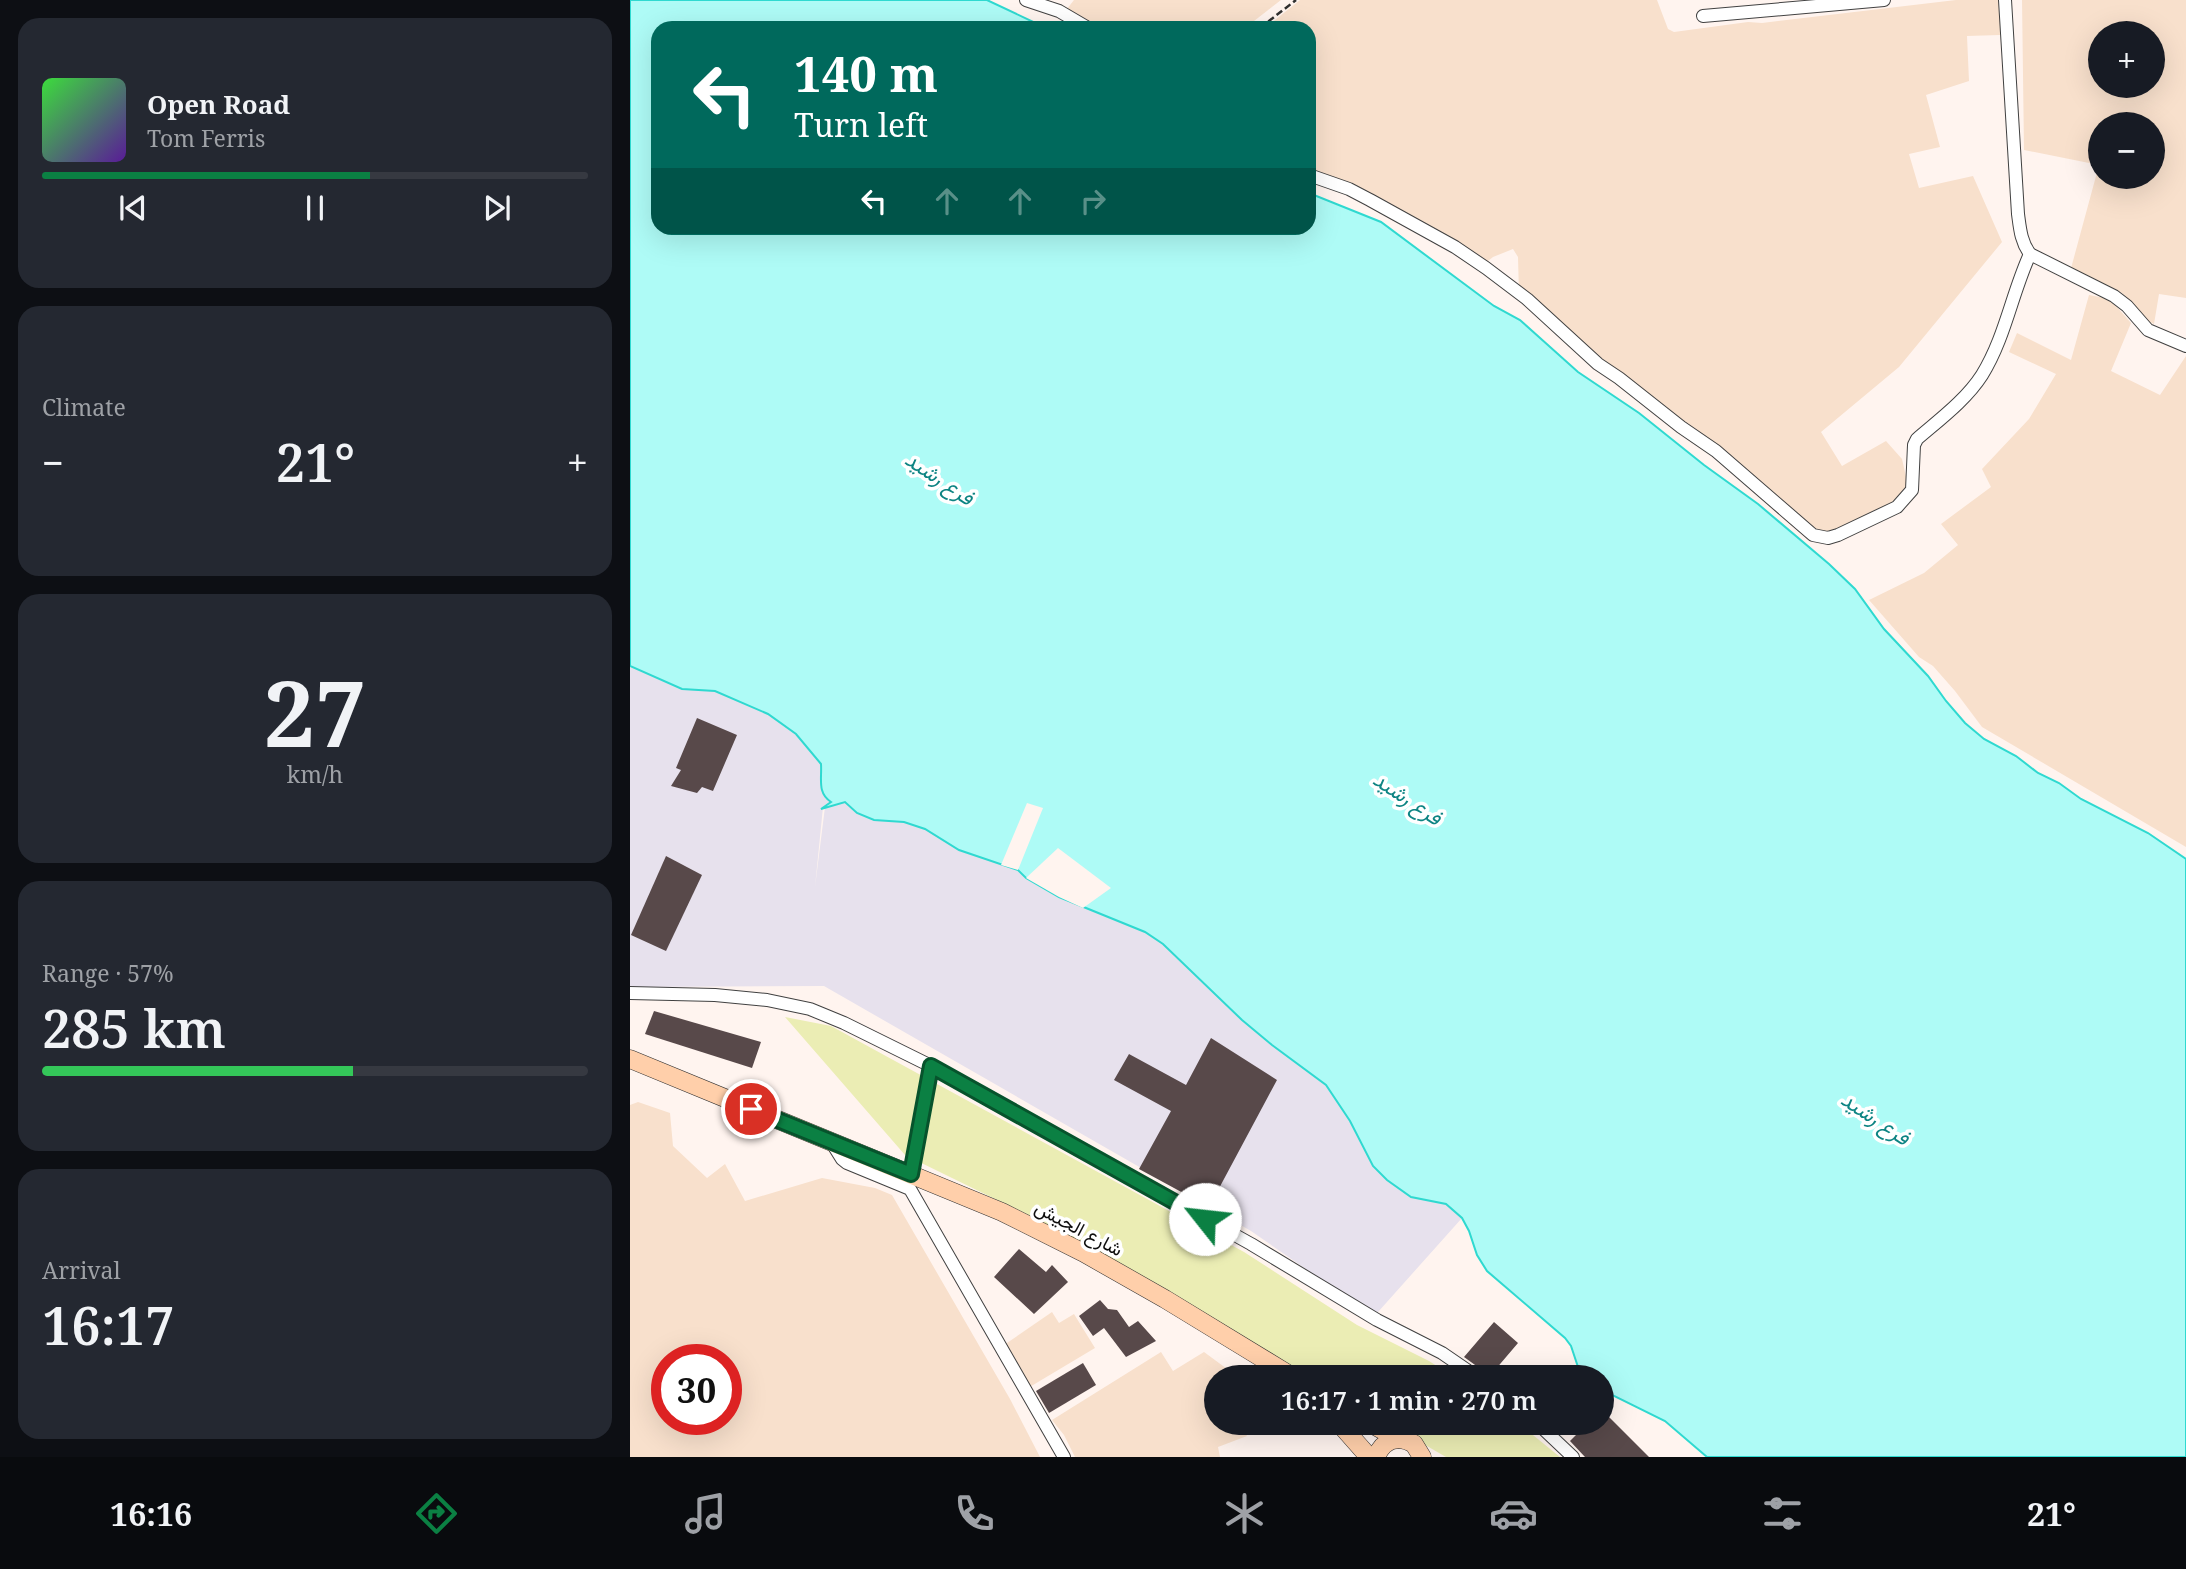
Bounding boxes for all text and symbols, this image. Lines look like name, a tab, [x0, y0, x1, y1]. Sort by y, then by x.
map controls	[2088, 21, 2165, 189]
button: +	[2088, 21, 2165, 98]
text: 140 m	[794, 40, 938, 106]
icon: left	[679, 49, 770, 140]
text: Open Road	[147, 86, 290, 122]
text: Turn left	[794, 103, 928, 146]
button: −	[2088, 112, 2165, 189]
text: Tom Ferris	[147, 122, 265, 154]
icon: left	[855, 182, 893, 220]
icon: ahead	[928, 182, 966, 220]
icon: ahead	[1001, 182, 1039, 220]
icon: right	[1074, 182, 1112, 220]
icon: previous	[114, 189, 152, 227]
icon: pause	[296, 189, 334, 227]
icon: next	[478, 189, 516, 227]
text: Climate	[42, 391, 126, 423]
text: 21°	[276, 426, 355, 497]
text: −	[42, 436, 64, 488]
text: +	[567, 436, 588, 488]
water label: فرع رشيد	[899, 445, 981, 514]
text: 27	[264, 650, 366, 774]
text: km/h	[287, 758, 343, 790]
water label: فرع رشيد	[1367, 765, 1449, 834]
text: Range · 57%	[42, 957, 174, 989]
text: 285 km	[42, 992, 226, 1063]
pin	[721, 1079, 781, 1139]
water label: فرع رشيد	[1835, 1085, 1917, 1154]
icon: arrive	[732, 1090, 770, 1128]
position arrow	[1168, 1182, 1242, 1256]
street label: شارع الجيش	[1030, 1194, 1128, 1262]
text: Arrival	[42, 1254, 121, 1286]
text: 16:17	[42, 1289, 175, 1360]
speed limit sign: 30	[651, 1344, 742, 1435]
text: 16:17 · 1 min · 270 m	[1281, 1382, 1537, 1418]
icon: directions	[412, 1489, 461, 1538]
icon: music	[681, 1489, 730, 1538]
icon: phone	[950, 1489, 999, 1538]
icon: climate	[1220, 1489, 1269, 1538]
icon: car	[1489, 1489, 1538, 1538]
icon: filters	[1758, 1489, 1807, 1538]
text: 16:16	[110, 1492, 192, 1535]
text: 21°	[2027, 1492, 2076, 1535]

